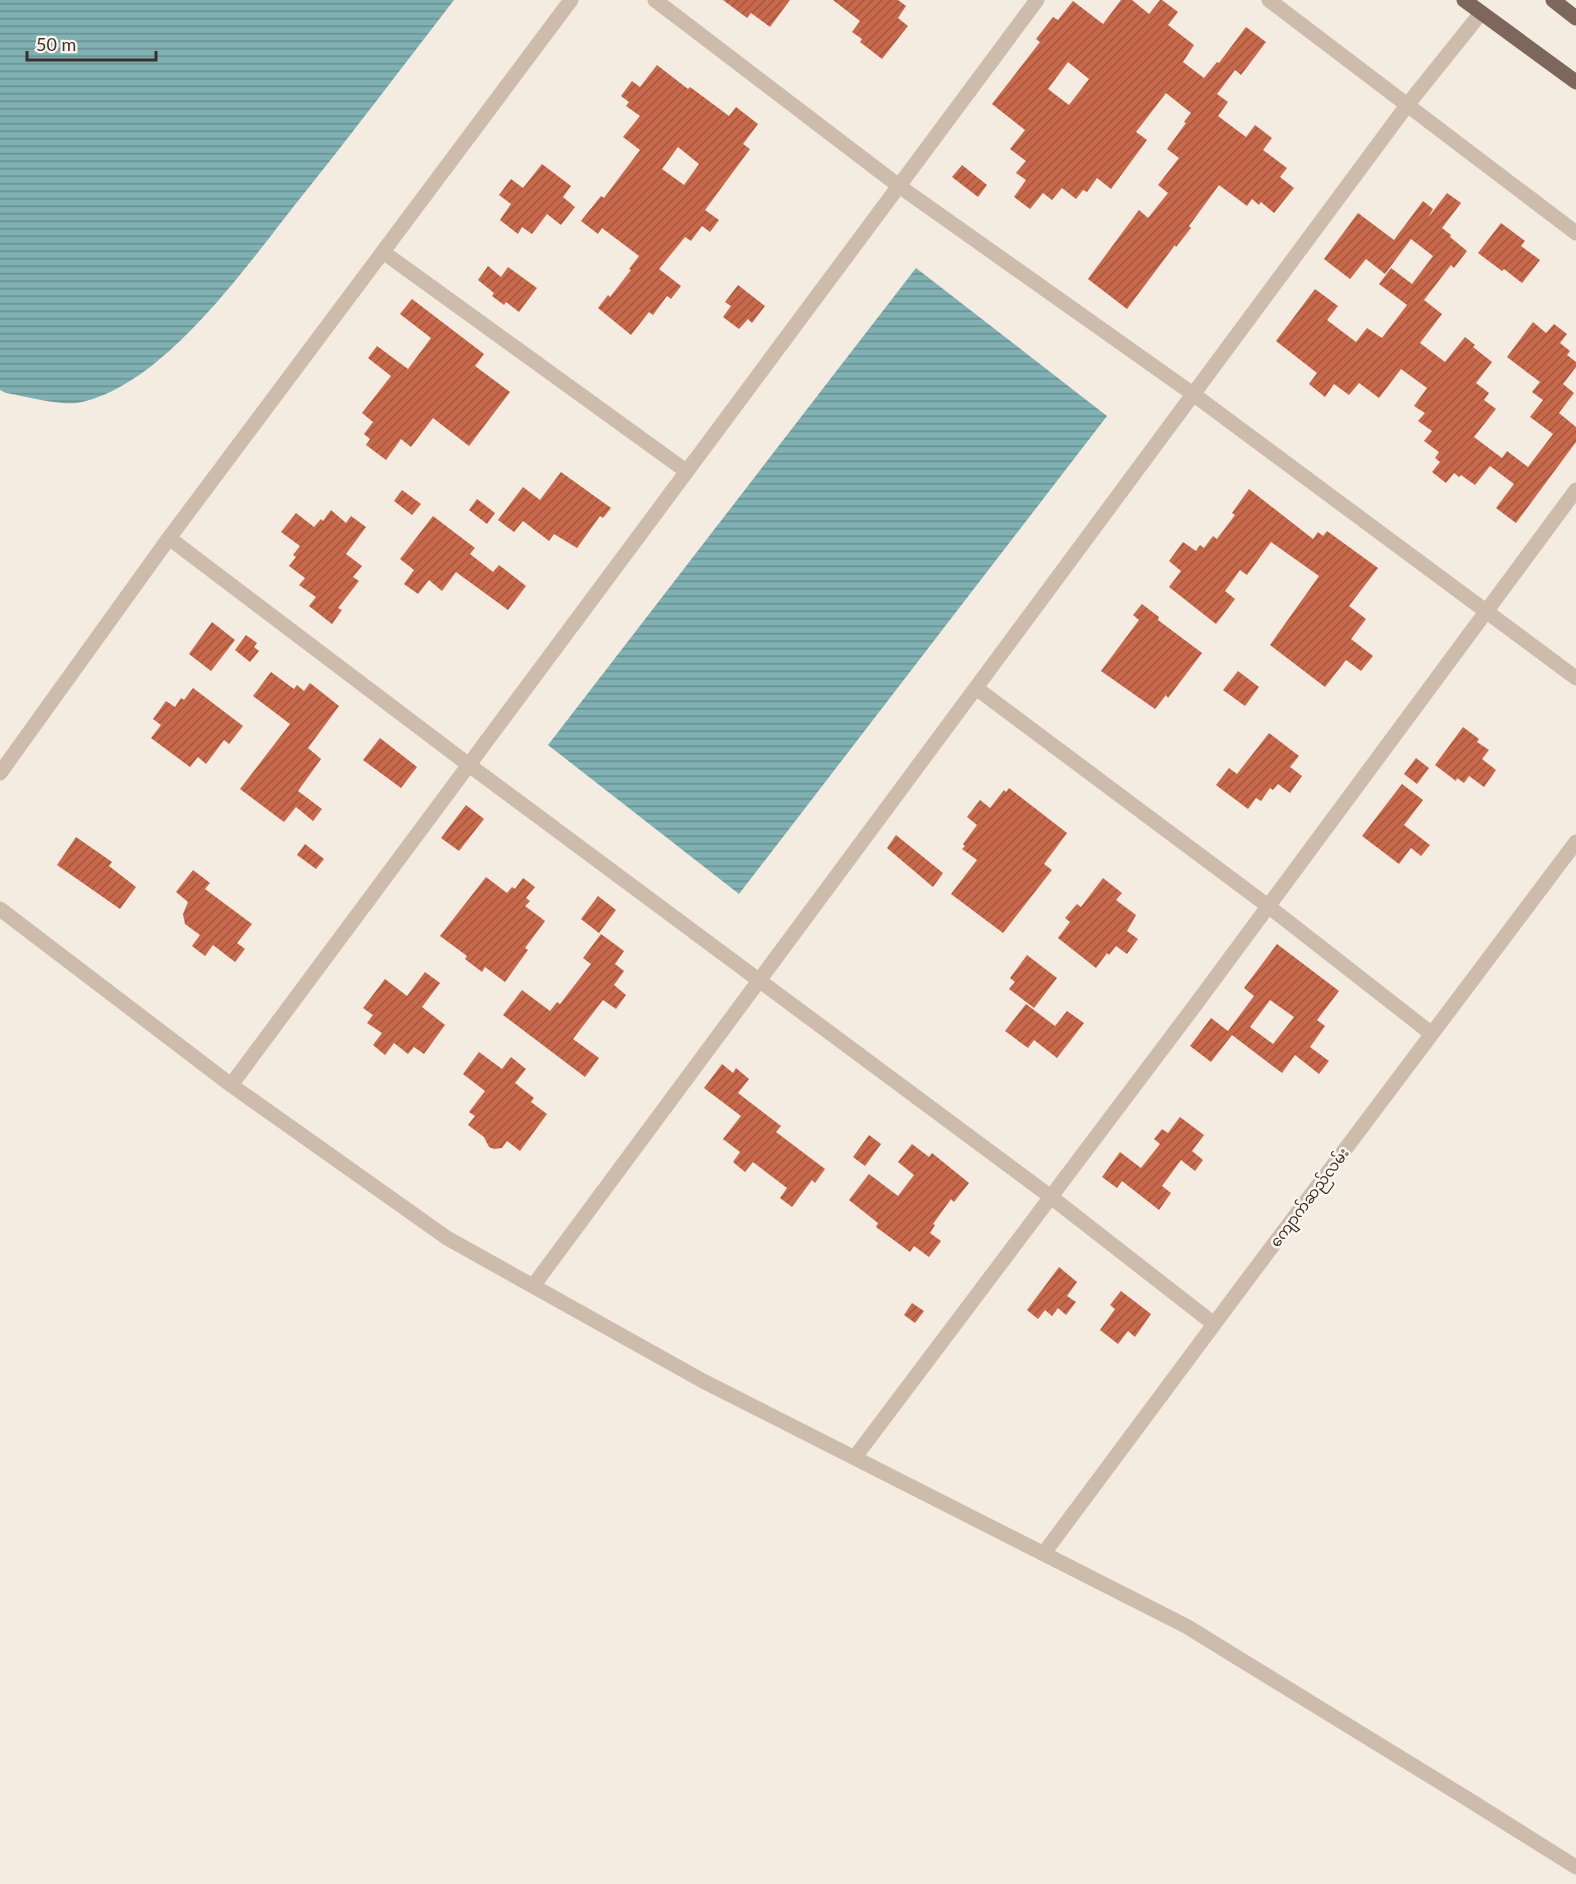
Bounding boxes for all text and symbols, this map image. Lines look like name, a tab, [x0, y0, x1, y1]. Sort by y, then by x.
scale bar	[27, 24, 156, 62]
text: 50 m	[36, 33, 76, 55]
street label: ကျောက်ဆည်လမ်း	[1266, 1144, 1355, 1253]

